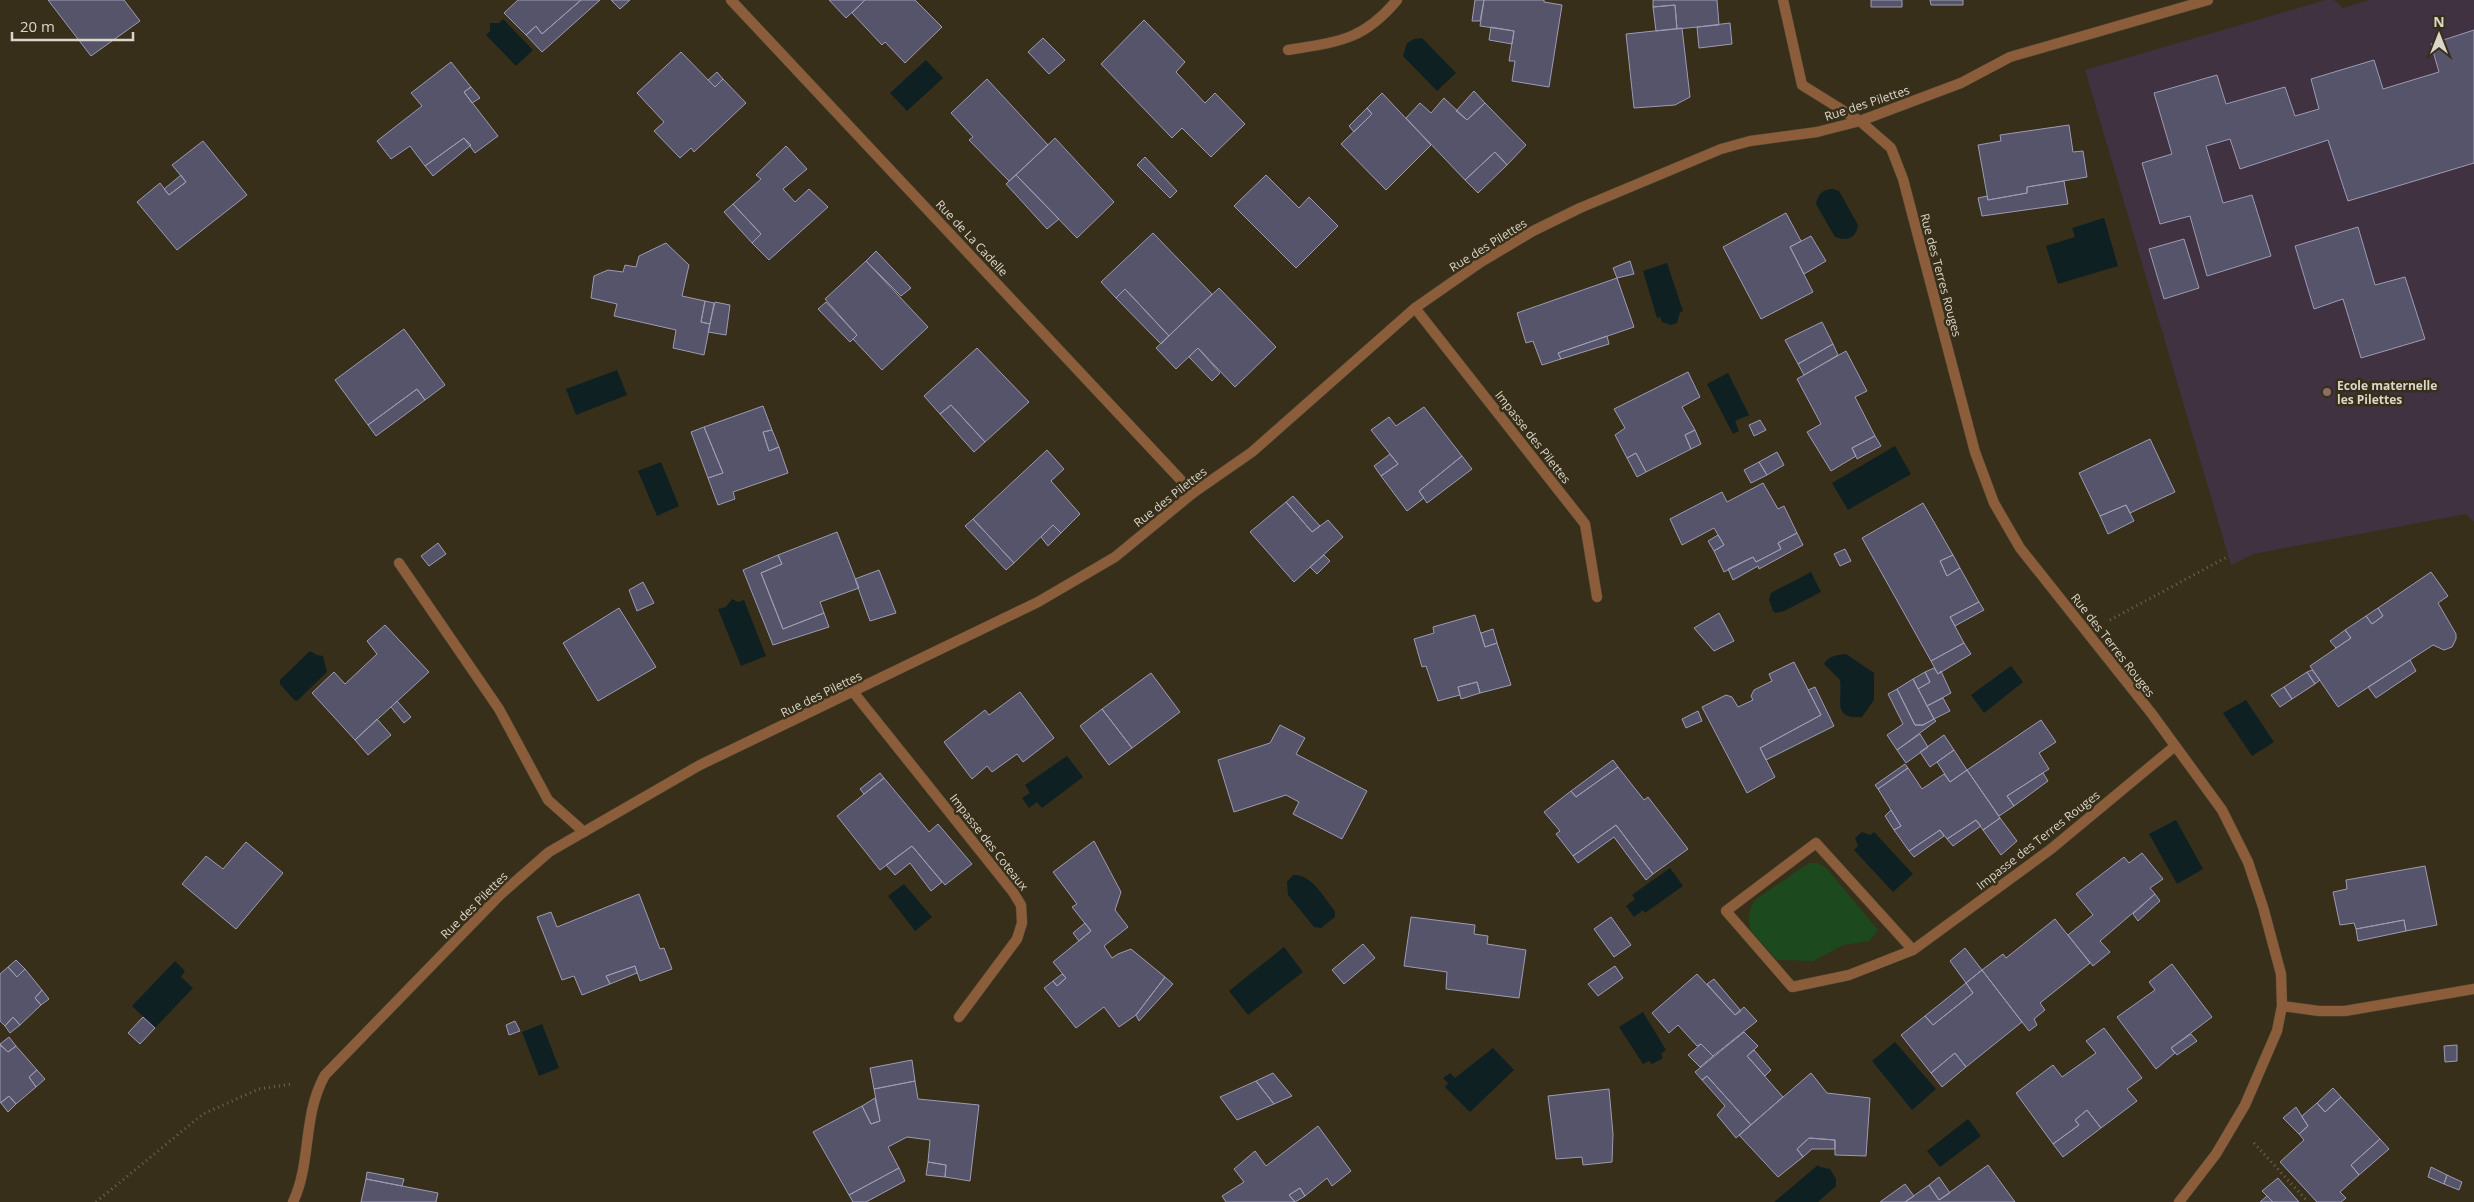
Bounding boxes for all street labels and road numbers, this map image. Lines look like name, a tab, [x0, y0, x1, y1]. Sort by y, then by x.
street label: Rue des Pilettes	[1822, 81, 1912, 125]
street label: Rue de La Cadelle	[932, 196, 1012, 280]
street label: Rue des Terres Rouges	[1916, 211, 1966, 339]
street label: Rue des Pilettes	[1446, 214, 1530, 276]
street label: Impasse des Pilettes	[1491, 387, 1575, 487]
street label: Rue des Pilettes	[1130, 463, 1210, 531]
street label: Rue des Terres Rouges	[2067, 590, 2159, 701]
street label: Rue des Pilettes	[777, 667, 865, 721]
street label: Impasse des Terres Rouges	[1973, 786, 2103, 894]
street label: Impasse des Coteaux	[946, 790, 1033, 895]
street label: Rue des Pilettes	[437, 867, 512, 942]

